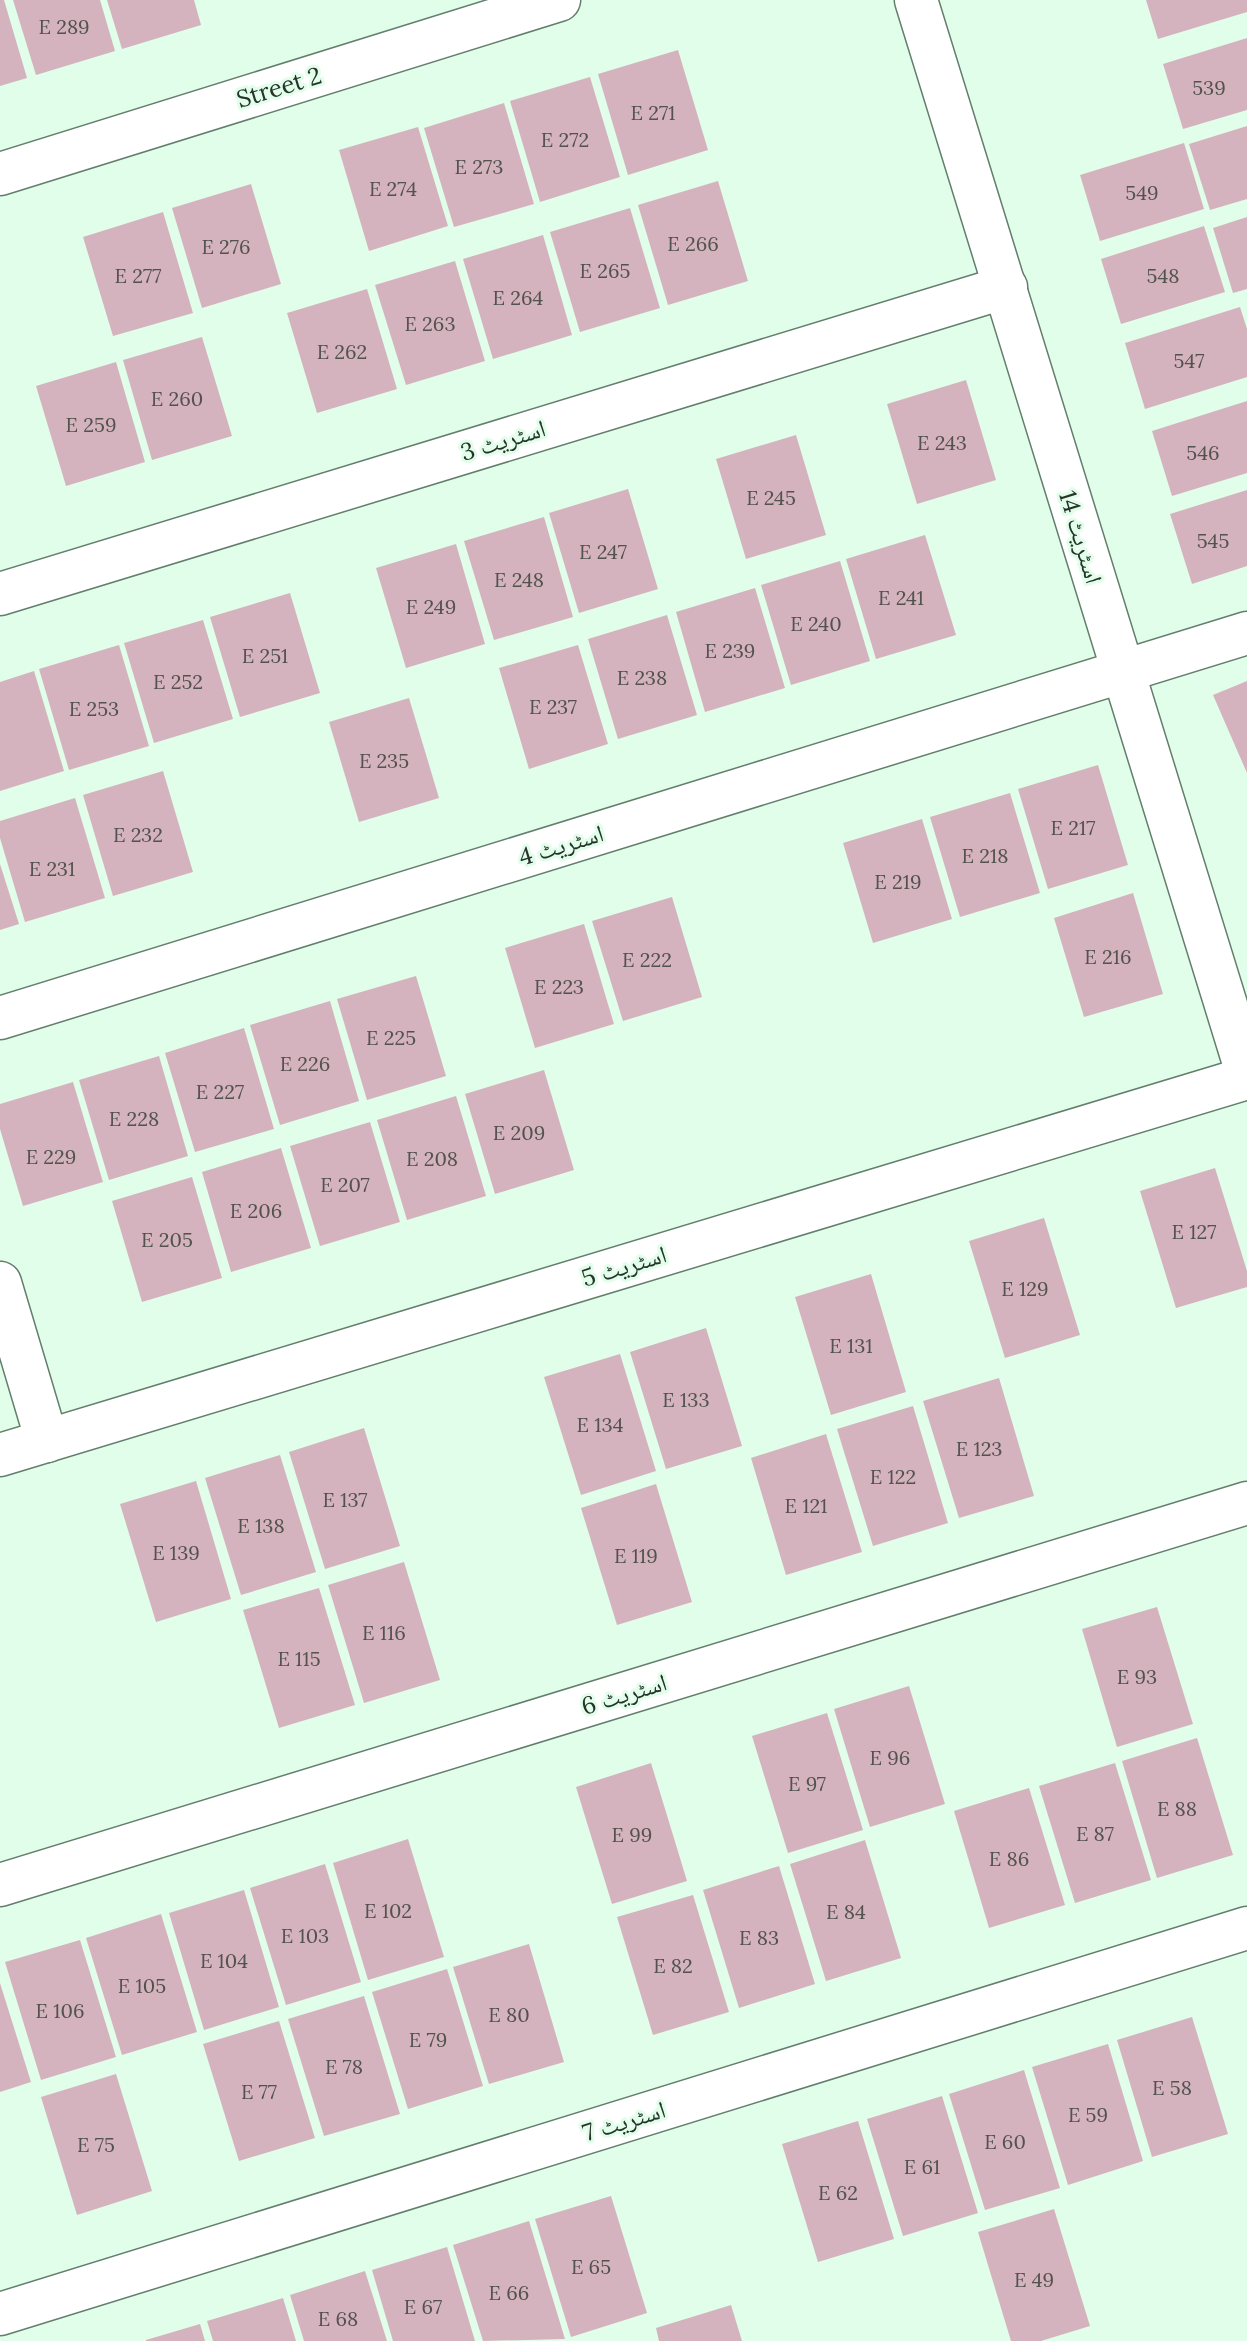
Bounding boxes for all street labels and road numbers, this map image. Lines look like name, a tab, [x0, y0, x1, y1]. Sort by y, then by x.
street label: Street 2	[233, 59, 325, 115]
street label: اسٹریٹ 3	[457, 412, 549, 468]
street label: اسٹریٹ 14	[1052, 487, 1110, 587]
street label: اسٹریٹ 4	[515, 817, 607, 873]
street label: اسٹریٹ 5	[578, 1238, 670, 1294]
street label: اسٹریٹ 6	[577, 1666, 671, 1722]
street label: اسٹریٹ 7	[579, 2094, 669, 2148]

